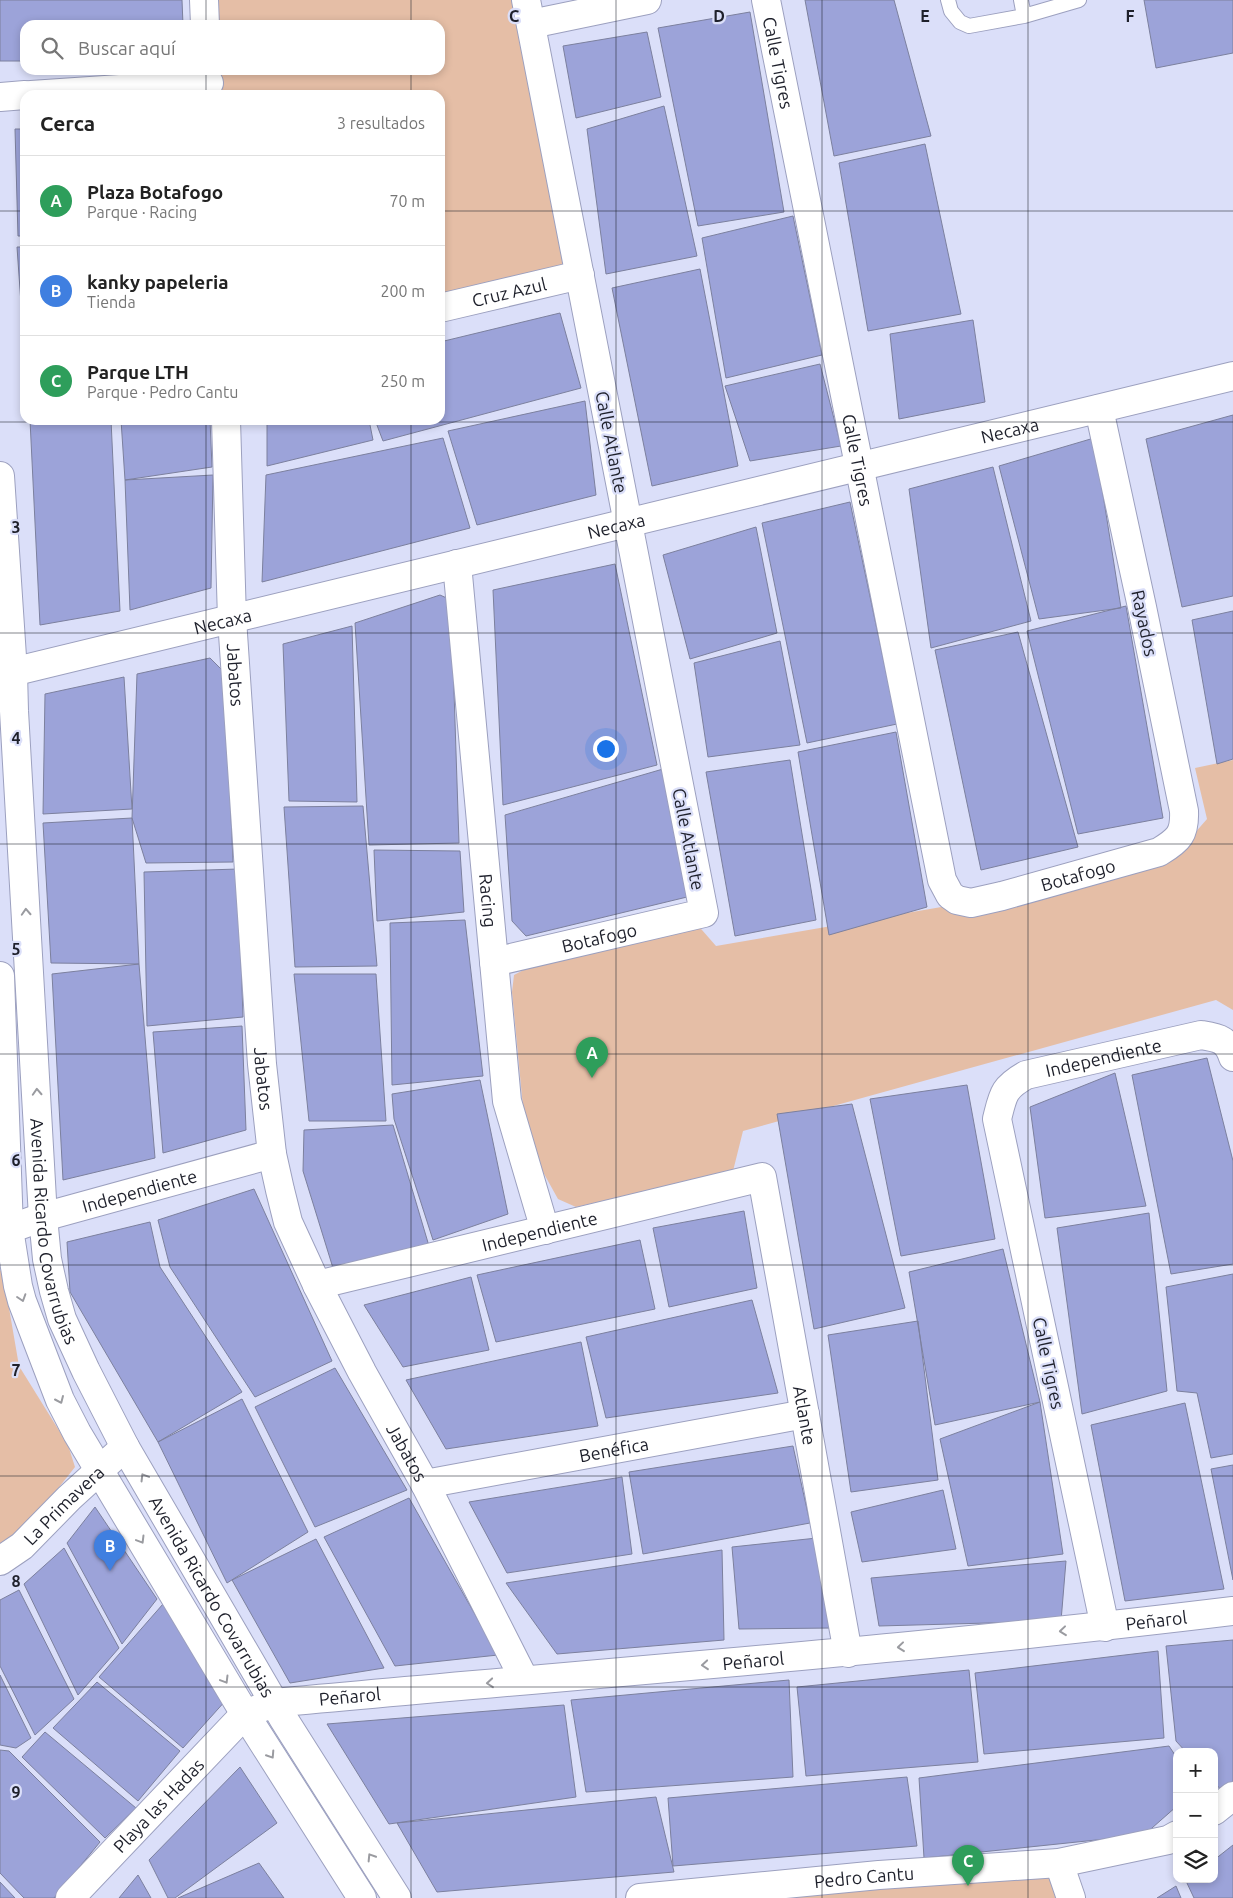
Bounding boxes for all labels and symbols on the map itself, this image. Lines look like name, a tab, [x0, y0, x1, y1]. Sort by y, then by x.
text: C	[509, 7, 519, 25]
text: D	[713, 7, 725, 25]
text: E	[920, 7, 930, 25]
text: F	[1126, 7, 1135, 25]
street label: Calle Tigres	[760, 15, 798, 111]
street label: Cruz Azul	[470, 273, 549, 310]
street label: Calle Atlante	[592, 389, 632, 495]
street label: Calle Tigres	[839, 412, 877, 508]
street label: Necaxa	[979, 414, 1041, 447]
street label: Necaxa	[585, 509, 647, 542]
text: 3	[11, 518, 21, 536]
street label: Rayados	[1128, 588, 1162, 658]
street label: Necaxa	[192, 604, 253, 638]
street label: Jabatos	[224, 643, 248, 707]
text: 4	[11, 729, 21, 747]
your location	[593, 736, 619, 762]
street label: Calle Atlante	[669, 786, 709, 892]
street label: Botafogo	[1038, 855, 1117, 895]
street label: Racing	[476, 873, 501, 928]
one-way arrow	[21, 908, 32, 916]
street label: Botafogo	[560, 919, 639, 956]
text: 5	[11, 940, 21, 958]
street label: Independiente	[1044, 1034, 1163, 1080]
pin: A	[576, 1037, 608, 1078]
street label: Jabatos	[251, 1047, 277, 1112]
one-way arrow	[31, 1088, 42, 1096]
street label: Avenida Ricardo Covarrubias	[27, 1118, 82, 1347]
text: 6	[11, 1151, 21, 1169]
street label: Independiente	[80, 1165, 199, 1216]
street label: Independiente	[480, 1207, 599, 1255]
one-way arrow	[16, 1294, 26, 1302]
street label: Calle Tigres	[1030, 1315, 1069, 1411]
text: 7	[11, 1361, 21, 1379]
street label: Atlante	[790, 1384, 820, 1447]
one-way arrow	[54, 1395, 65, 1404]
street label: Jabatos	[383, 1420, 432, 1485]
street label: Benéfica	[577, 1433, 650, 1465]
street label: La Primavera	[19, 1461, 108, 1548]
one-way arrow	[140, 1474, 150, 1483]
street label: Avenida Ricardo Covarrubias	[146, 1492, 279, 1701]
pin: B	[94, 1530, 126, 1571]
one-way arrow	[135, 1535, 145, 1544]
text: 8	[11, 1572, 21, 1590]
street label: Peñarol	[1124, 1607, 1188, 1634]
one-way arrow	[1059, 1625, 1067, 1636]
one-way arrow	[897, 1641, 905, 1652]
street label: Peñarol	[721, 1648, 785, 1673]
one-way arrow	[700, 1659, 708, 1670]
one-way arrow	[218, 1674, 228, 1683]
one-way arrow	[486, 1677, 494, 1688]
street label: Peñarol	[318, 1683, 382, 1709]
one-way arrow	[265, 1750, 275, 1759]
street label: Playa las Hadas	[109, 1754, 208, 1856]
text: 9	[11, 1783, 21, 1801]
pin: C	[952, 1845, 984, 1886]
one-way arrow	[368, 1853, 378, 1862]
street label: Pedro Cantu	[813, 1863, 915, 1891]

